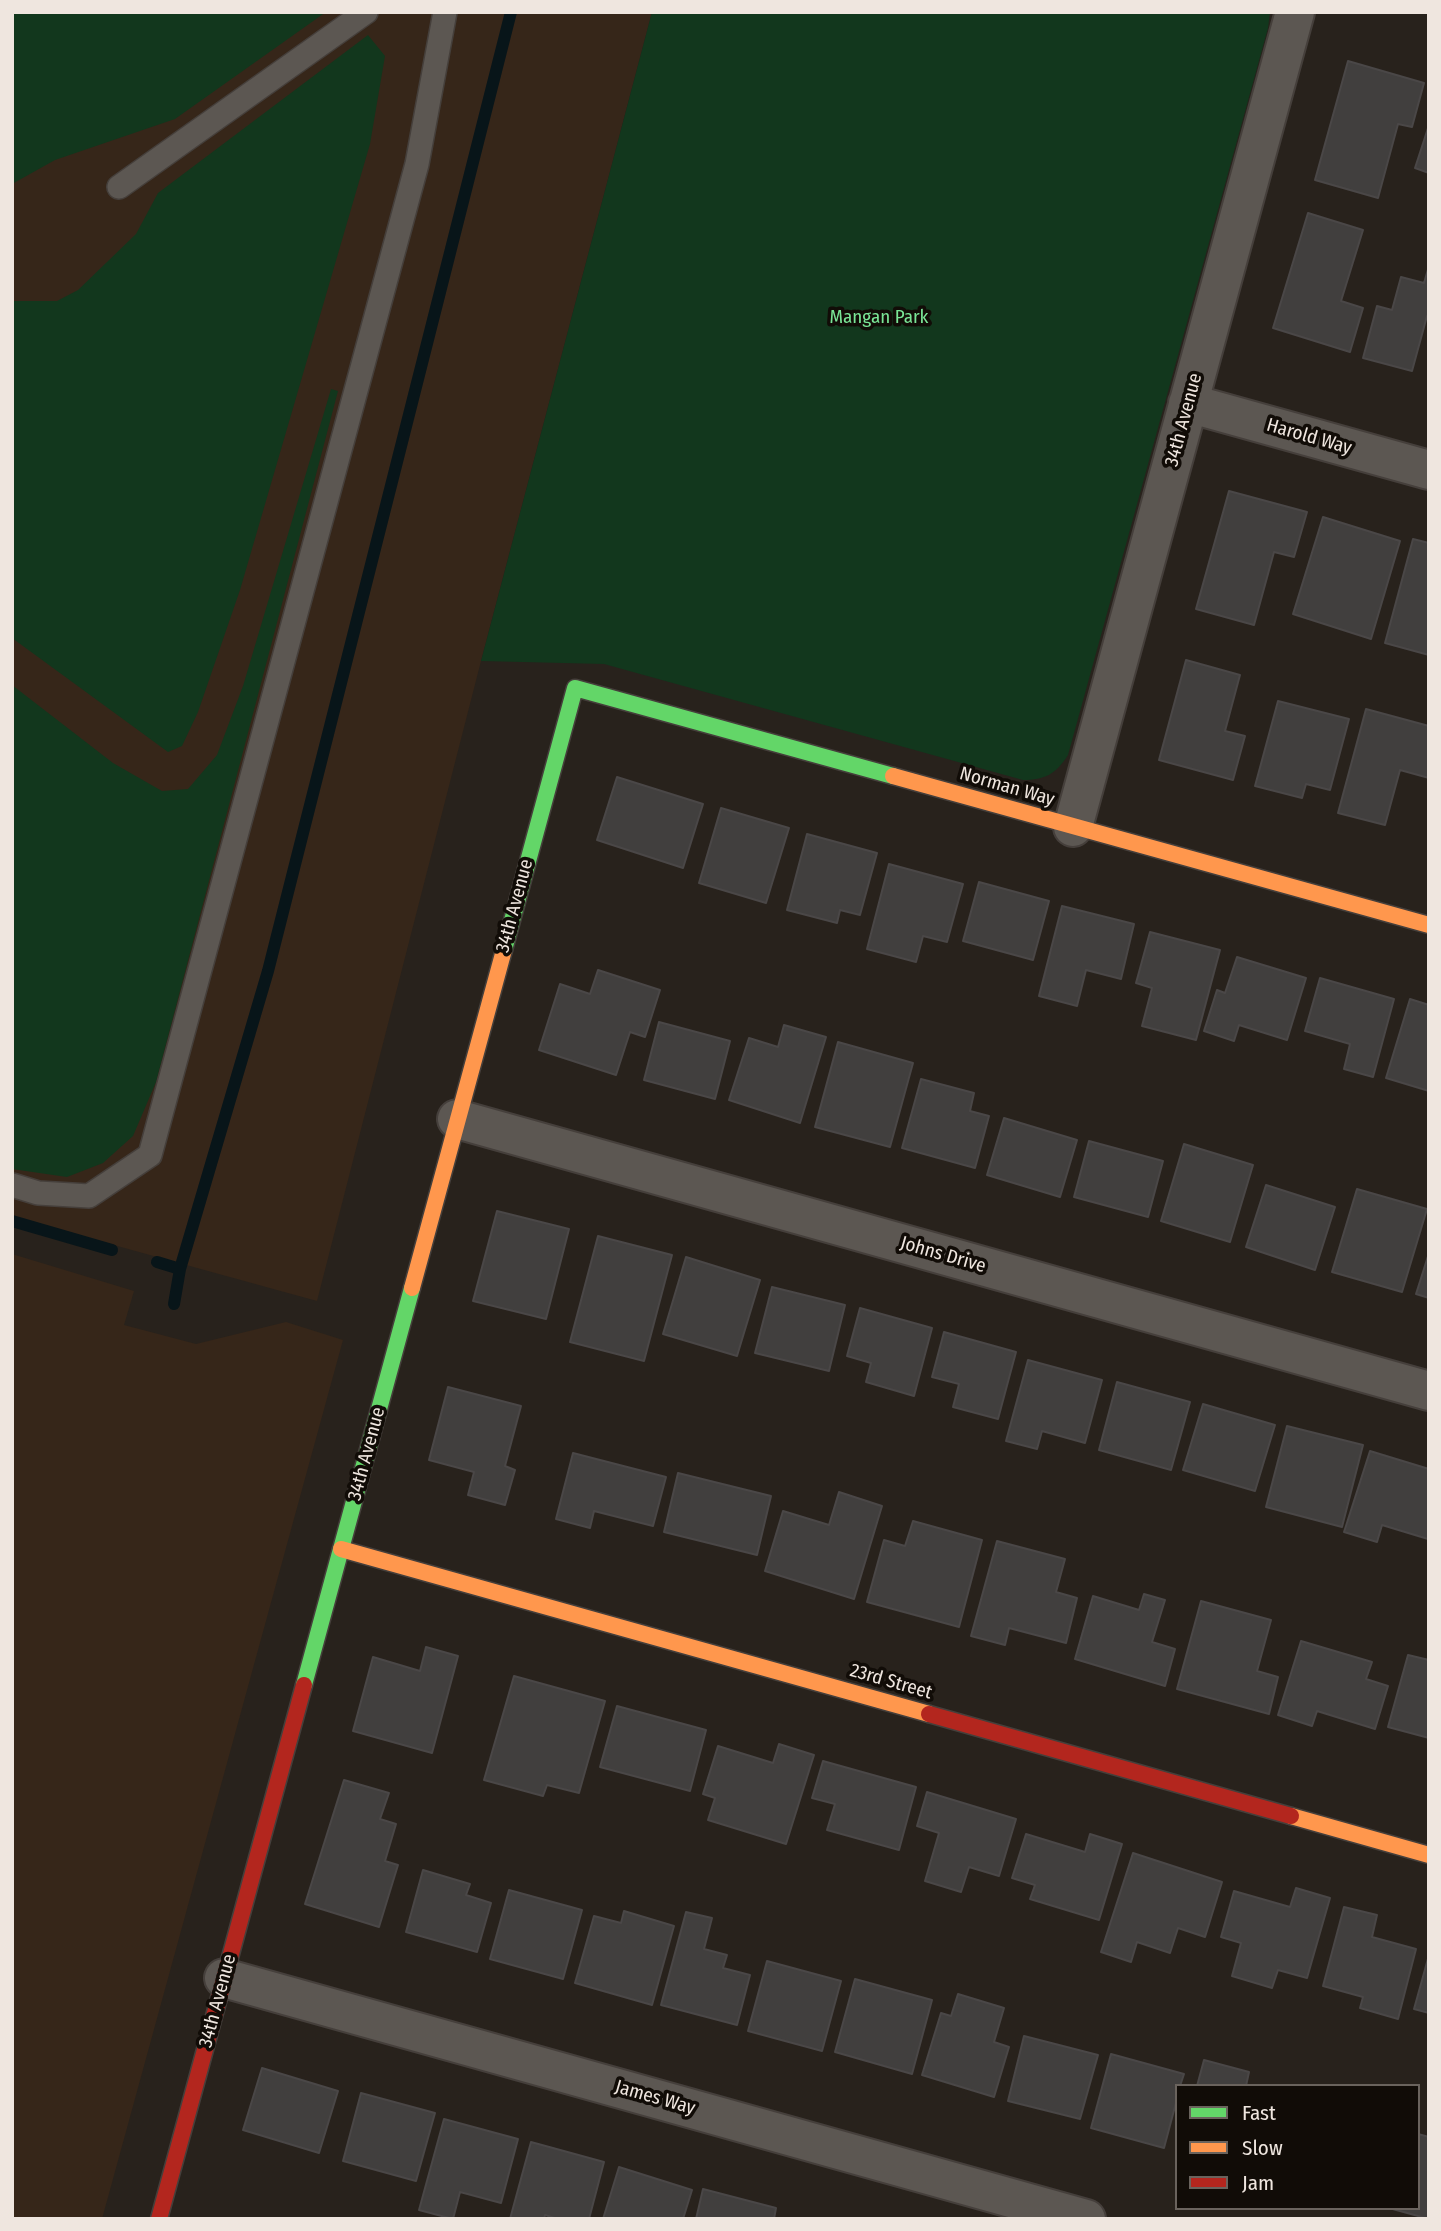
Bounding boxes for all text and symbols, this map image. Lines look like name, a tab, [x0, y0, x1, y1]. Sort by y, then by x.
park label: Mangan Park	[830, 307, 928, 329]
street label: 34th Avenue	[1161, 371, 1207, 469]
street label: Harold Way	[1264, 414, 1354, 460]
street label: Norman Way	[957, 763, 1057, 811]
street label: 34th Avenue	[492, 857, 538, 955]
street label: Johns Drive	[898, 1232, 988, 1278]
street label: 34th Avenue	[344, 1405, 390, 1503]
street label: 23rd Street	[847, 1659, 935, 1705]
street label: 34th Avenue	[195, 1952, 241, 2050]
street label: James Way	[612, 2076, 698, 2120]
legend	[1175, 2084, 1420, 2210]
text: Fast	[1242, 2100, 1276, 2126]
text: Slow	[1242, 2135, 1283, 2161]
text: Jam	[1242, 2170, 1274, 2196]

